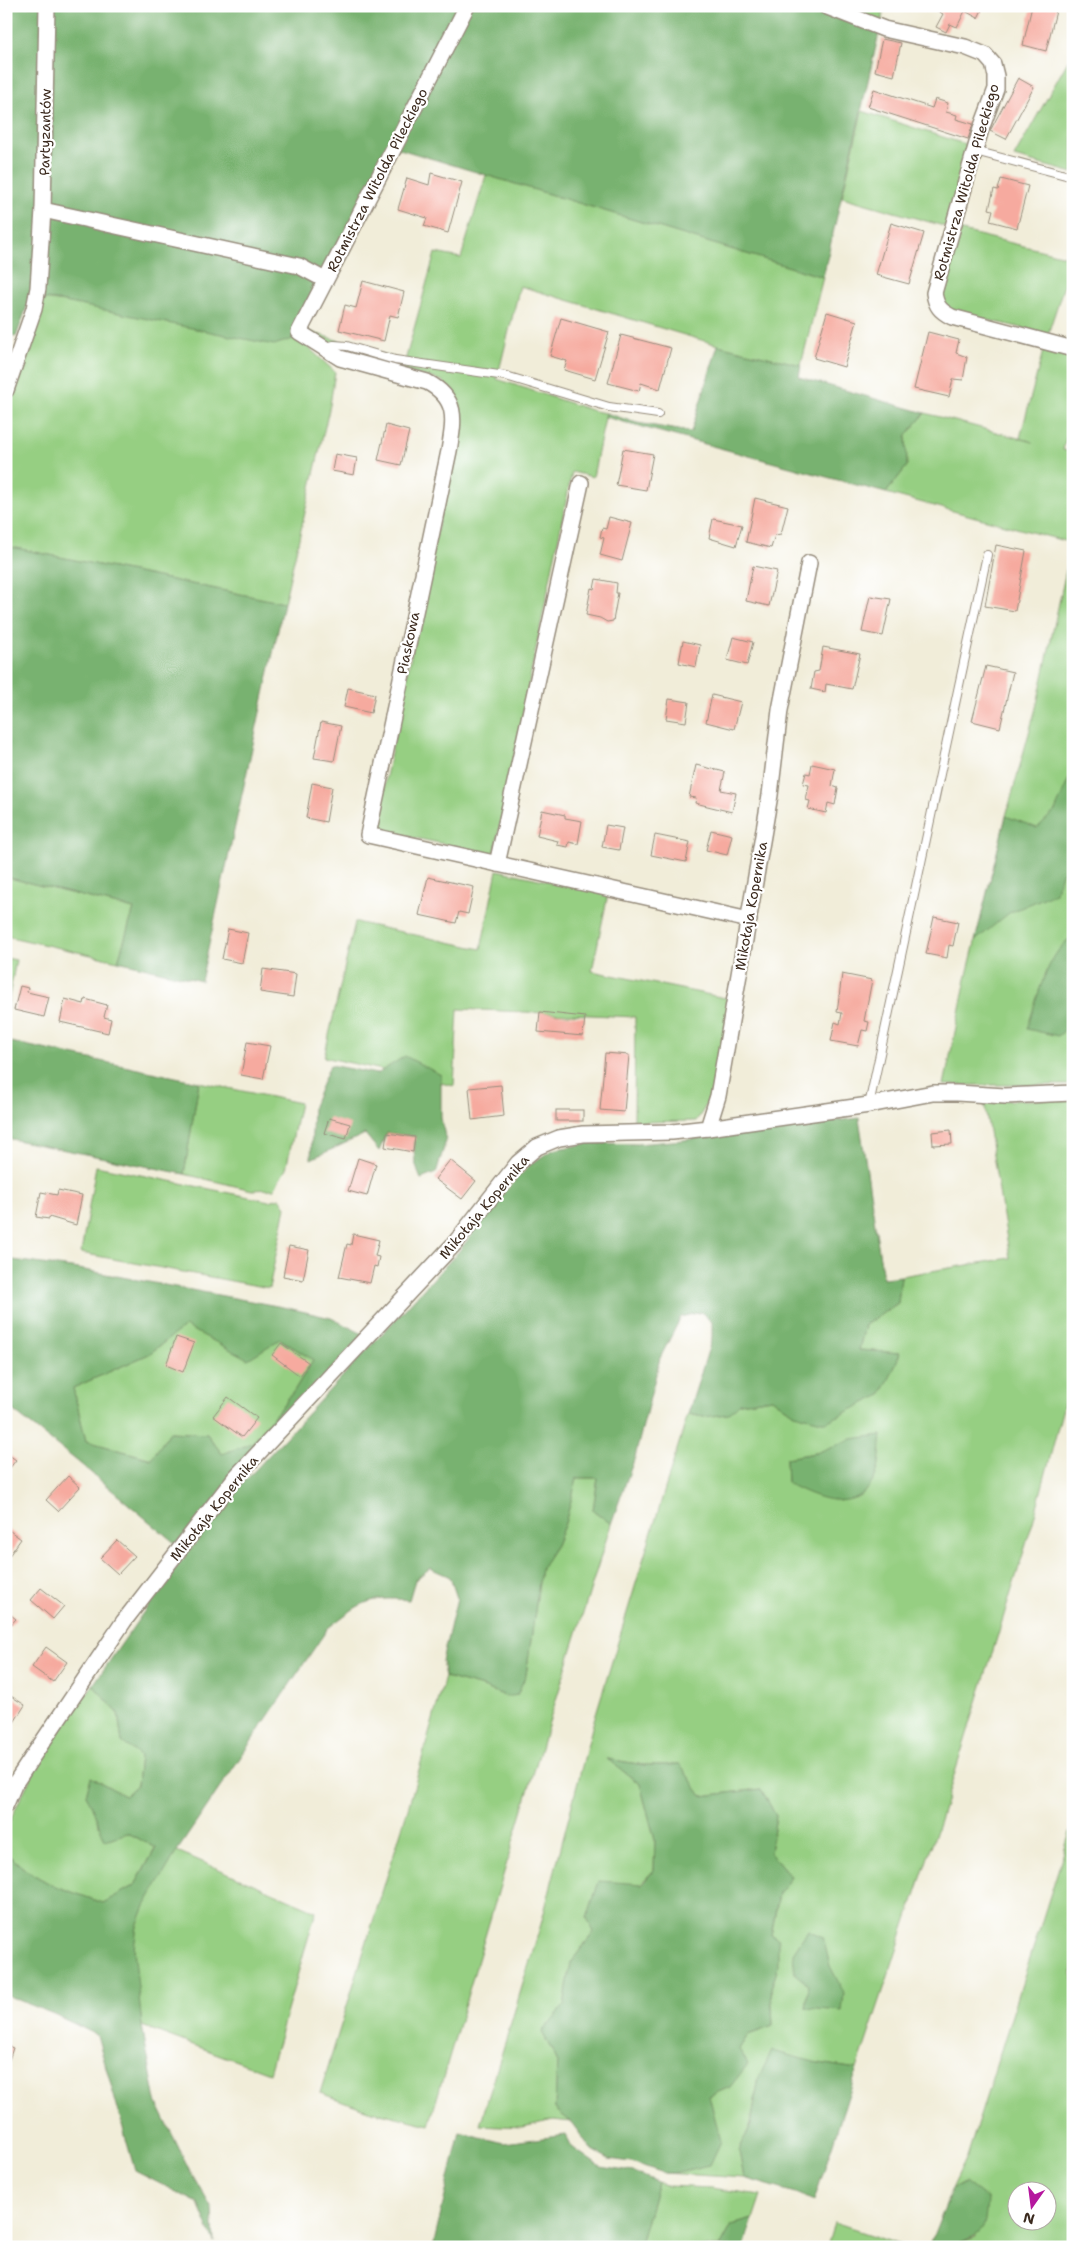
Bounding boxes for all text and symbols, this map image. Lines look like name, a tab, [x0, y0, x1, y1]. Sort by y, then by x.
street label: Rotmistrza Witolda Pileckiego	[929, 82, 1003, 282]
street label: Rotmistrza Witolda Pileckiego	[323, 85, 431, 275]
street label: Partyzantów	[35, 88, 55, 176]
street label: Piaskowa	[393, 610, 423, 676]
street label: Mikołaja Kopernika	[731, 840, 771, 972]
street label: Mikołaja Kopernika	[435, 1151, 533, 1263]
street label: Mikołaja Kopernika	[166, 1451, 262, 1564]
north arrow	[1006, 2180, 1056, 2230]
text: N	[1021, 2209, 1036, 2229]

